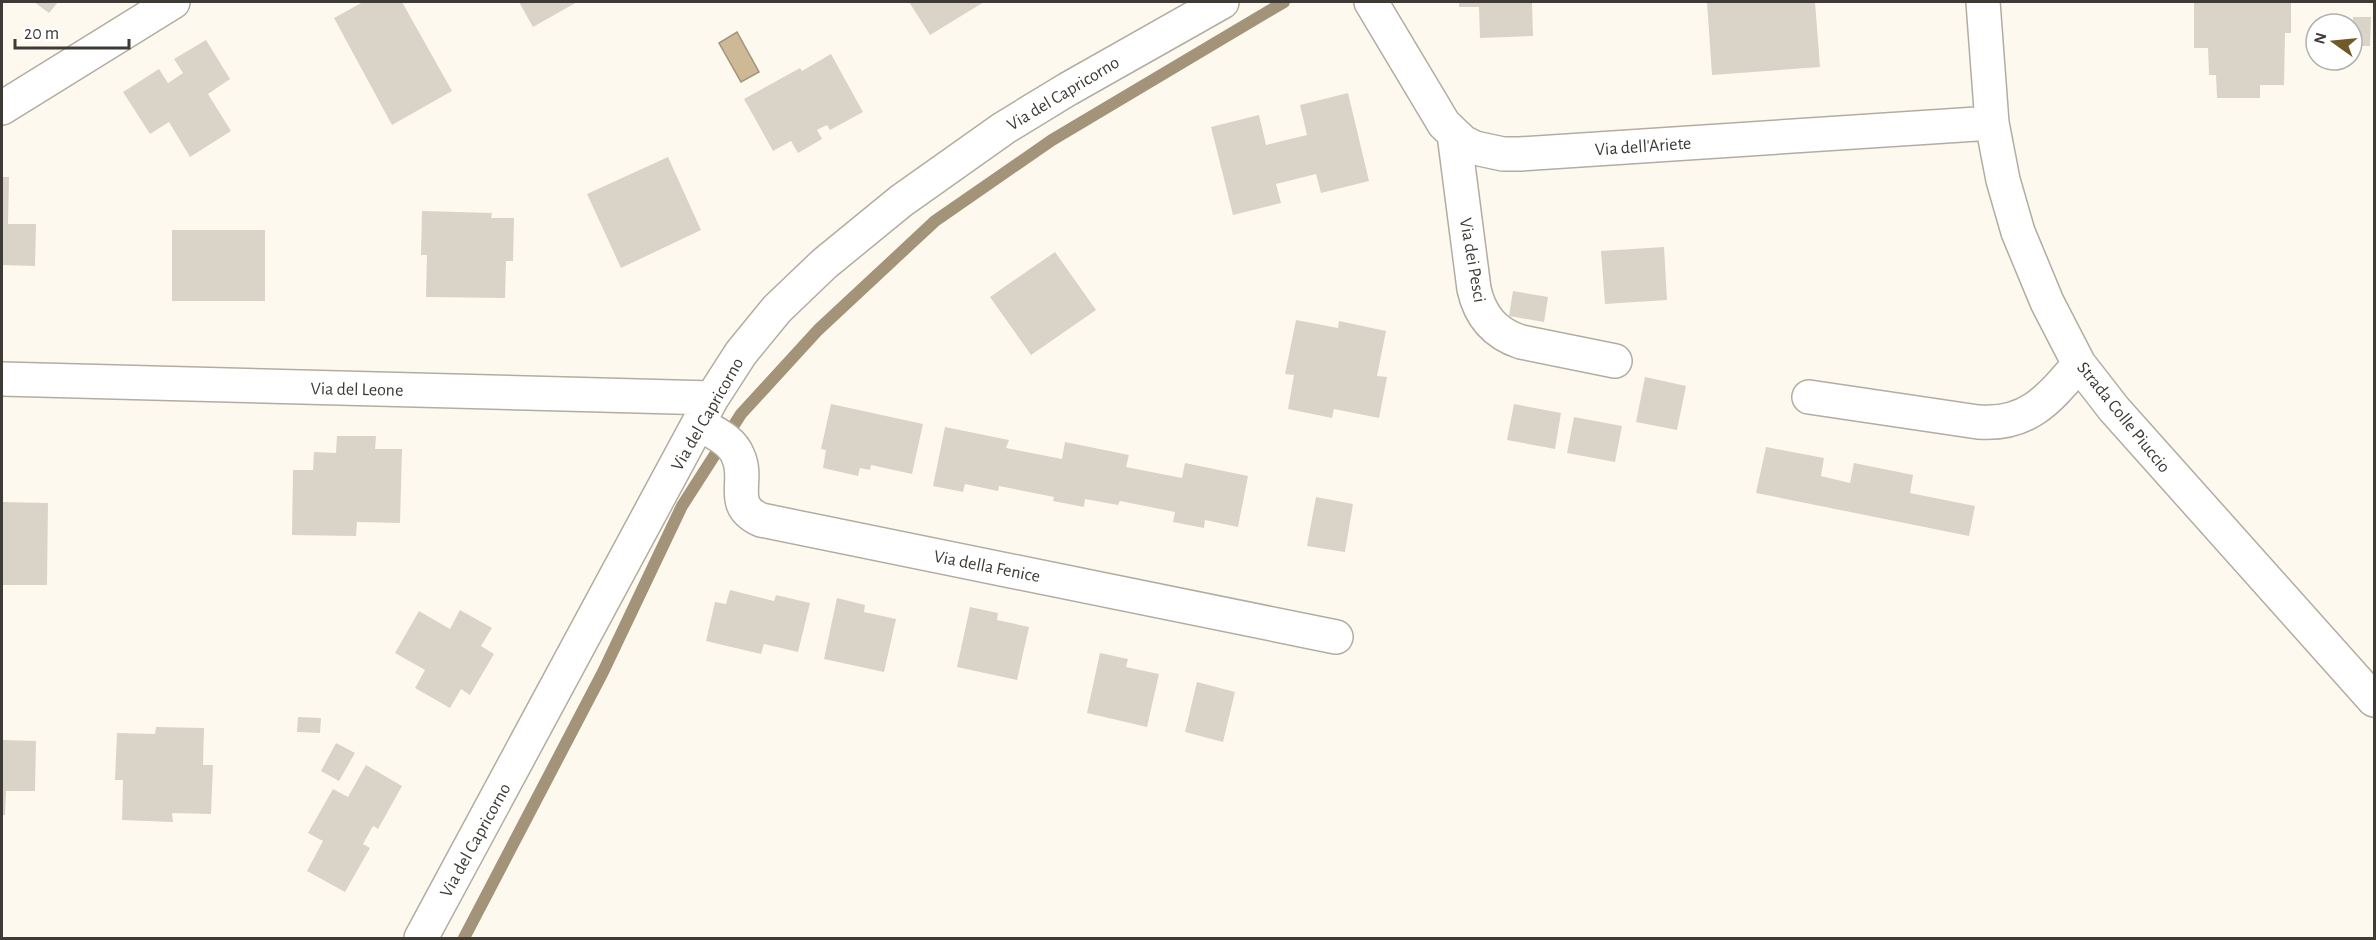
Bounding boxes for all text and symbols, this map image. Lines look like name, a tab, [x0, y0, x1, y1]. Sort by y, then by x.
scale bar	[15, 12, 129, 50]
north arrow	[2304, 12, 2364, 72]
text: 20 m	[24, 25, 59, 43]
text: N	[2311, 31, 2330, 46]
street label: Via del Capricorno	[1004, 53, 1123, 134]
street label: Via dell'Ariete	[1594, 135, 1692, 159]
street label: Via dei Pesci	[1456, 216, 1488, 304]
street label: Via del Capricorno	[668, 355, 748, 474]
street label: Strada Colle Piuccio	[2073, 359, 2173, 477]
street label: Via del Leone	[311, 380, 403, 400]
street label: Via della Fenice	[932, 548, 1042, 586]
street label: Via del Capricorno	[437, 780, 515, 900]

